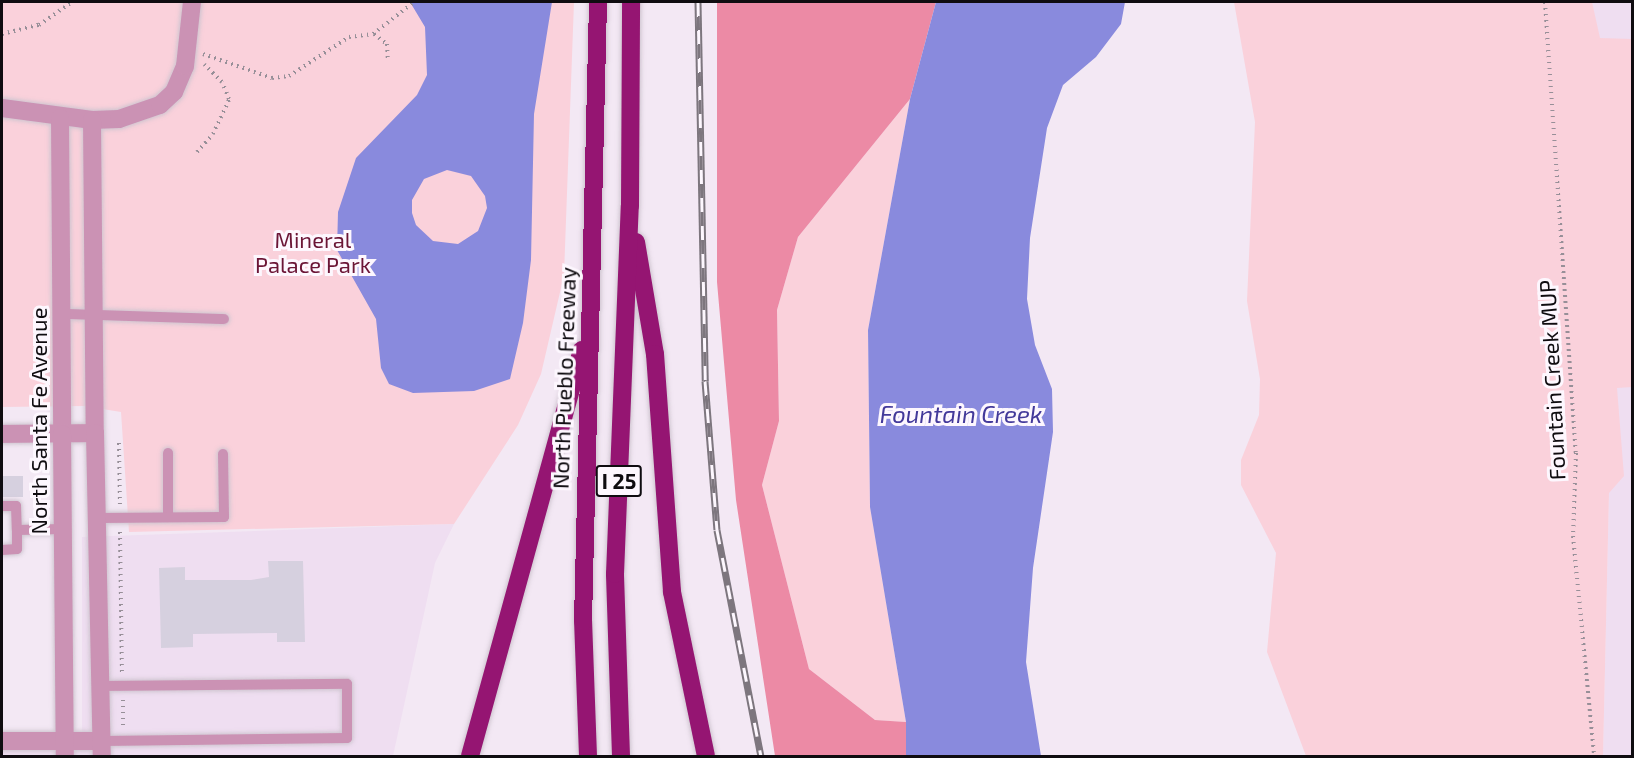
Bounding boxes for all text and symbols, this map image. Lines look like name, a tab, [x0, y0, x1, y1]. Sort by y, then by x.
park label: Mineral Palace Park	[255, 226, 371, 278]
street label: North Pueblo Freeway	[547, 267, 581, 489]
street label: Fountain Creek MUP	[1534, 279, 1570, 481]
street label: North Santa Fe Avenue	[26, 307, 52, 535]
water label: Fountain Creek	[880, 400, 1042, 428]
road number: I 25	[595, 463, 643, 499]

